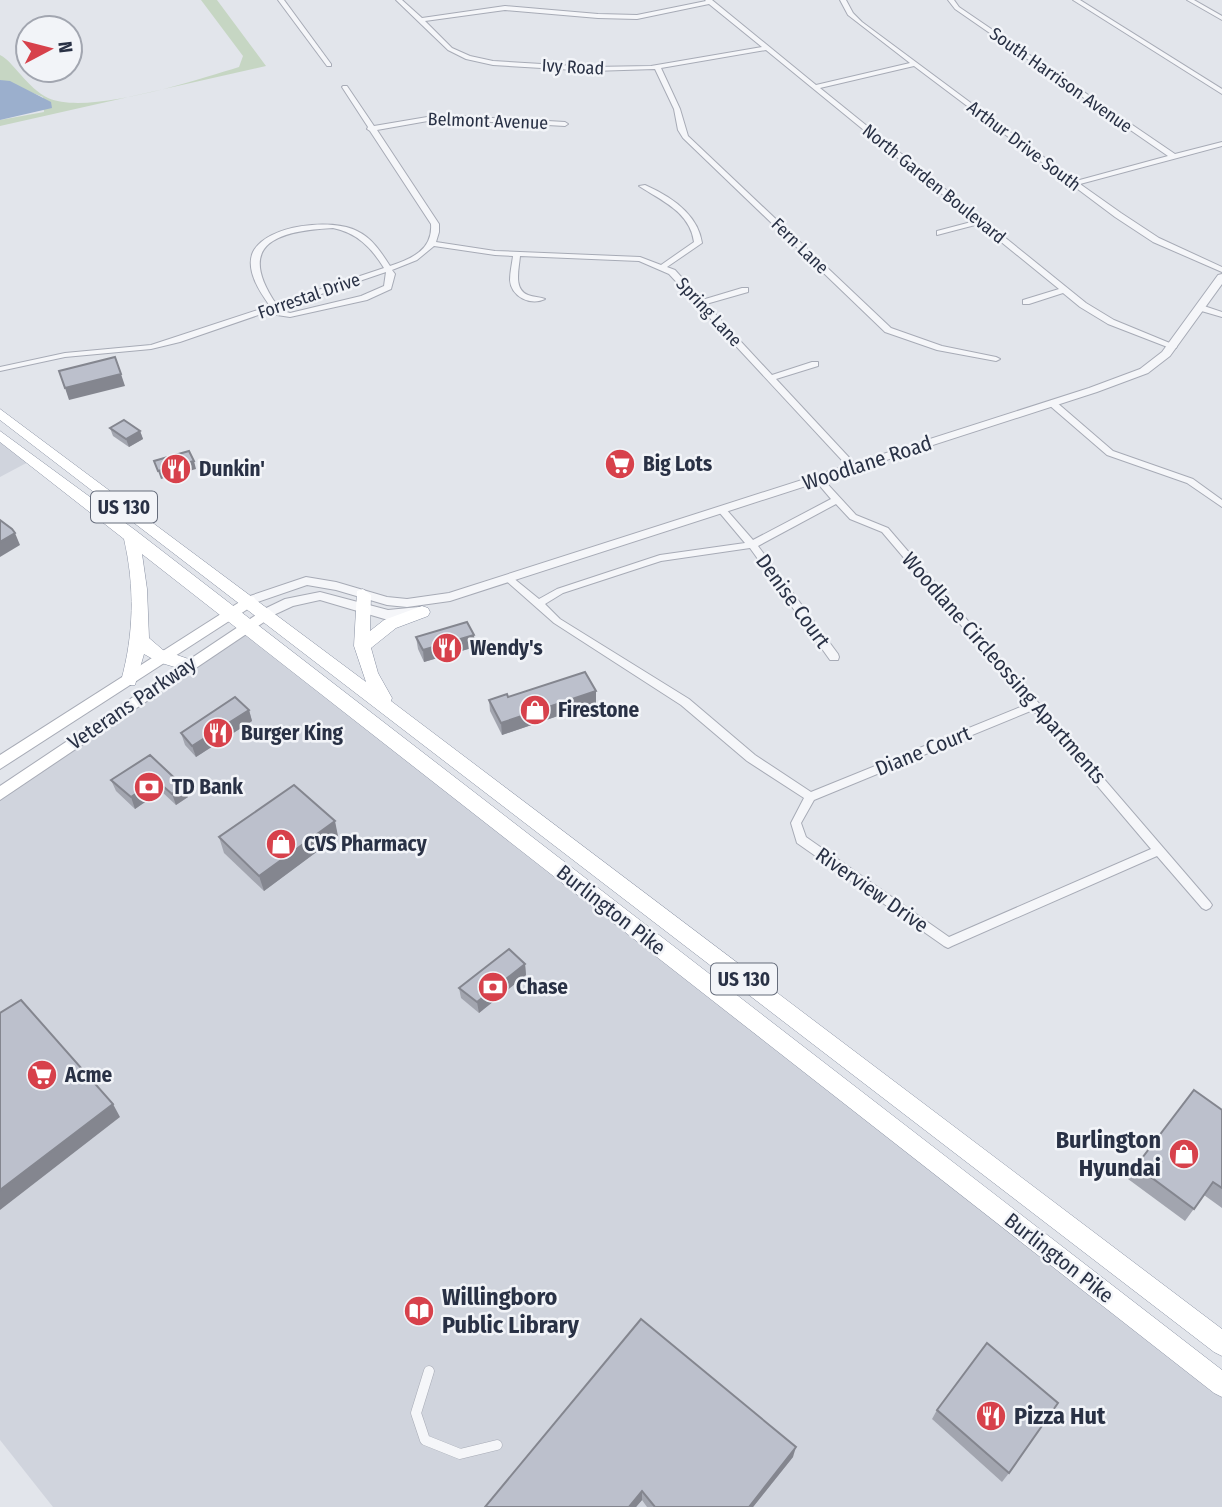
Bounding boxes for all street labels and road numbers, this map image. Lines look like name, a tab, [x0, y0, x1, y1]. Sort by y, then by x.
street label: South Harrison Avenue	[985, 22, 1137, 138]
street label: Ivy Road	[541, 54, 605, 80]
street label: Arthur Drive South	[963, 96, 1085, 196]
street label: Belmont Avenue	[427, 108, 549, 134]
street label: North Garden Boulevard	[858, 120, 1010, 248]
street label: Fern Lane	[767, 213, 833, 279]
street label: Forrestal Drive	[255, 268, 363, 324]
street label: Spring Lane	[671, 273, 747, 351]
street label: Woodlane Road	[799, 430, 935, 496]
road number: US 130	[91, 492, 157, 522]
street label: Woodlane Circleossing Apartments	[896, 547, 1112, 789]
street label: Denise Court	[750, 549, 836, 653]
street label: Veterans Parkway	[63, 650, 202, 756]
street label: Diane Court	[871, 720, 975, 782]
street label: Riverview Drive	[811, 842, 933, 938]
street label: Burlington Pike	[551, 859, 671, 961]
road number: US 130	[711, 964, 777, 995]
street label: Burlington Pike	[999, 1207, 1119, 1309]

